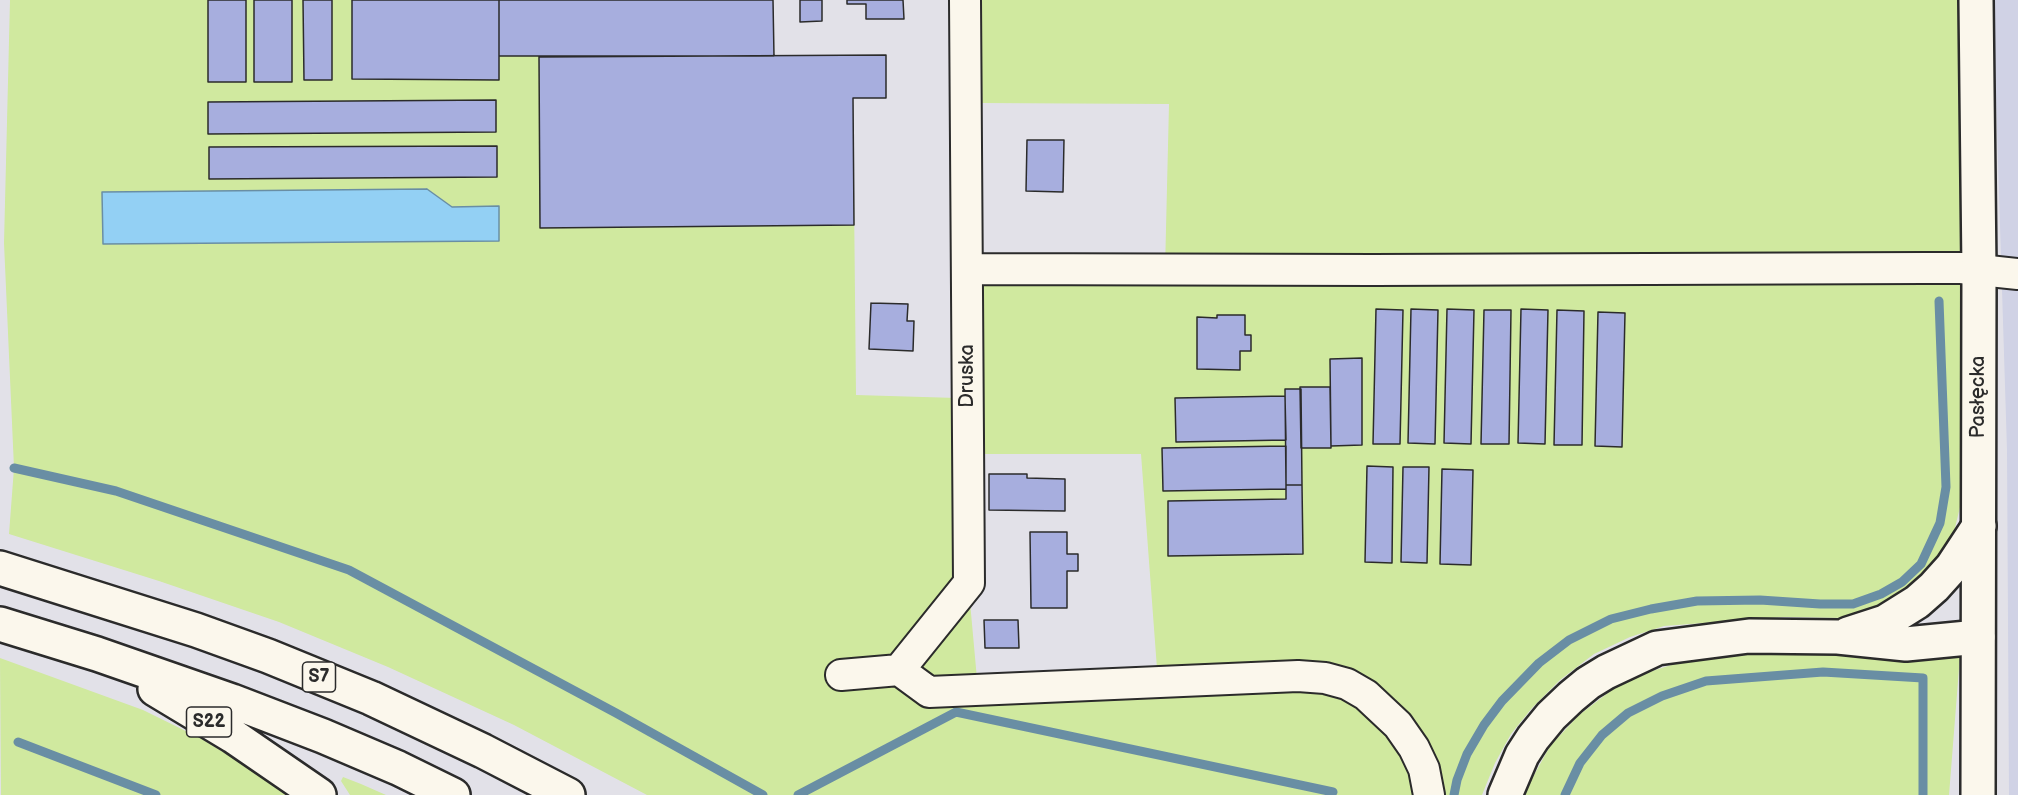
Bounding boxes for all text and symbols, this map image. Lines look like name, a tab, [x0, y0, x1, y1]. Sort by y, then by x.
street label: Druska	[956, 344, 980, 408]
street label: Pasłęcka	[1967, 356, 1991, 438]
road number: S7	[302, 662, 336, 692]
road number: S22	[186, 707, 232, 737]

